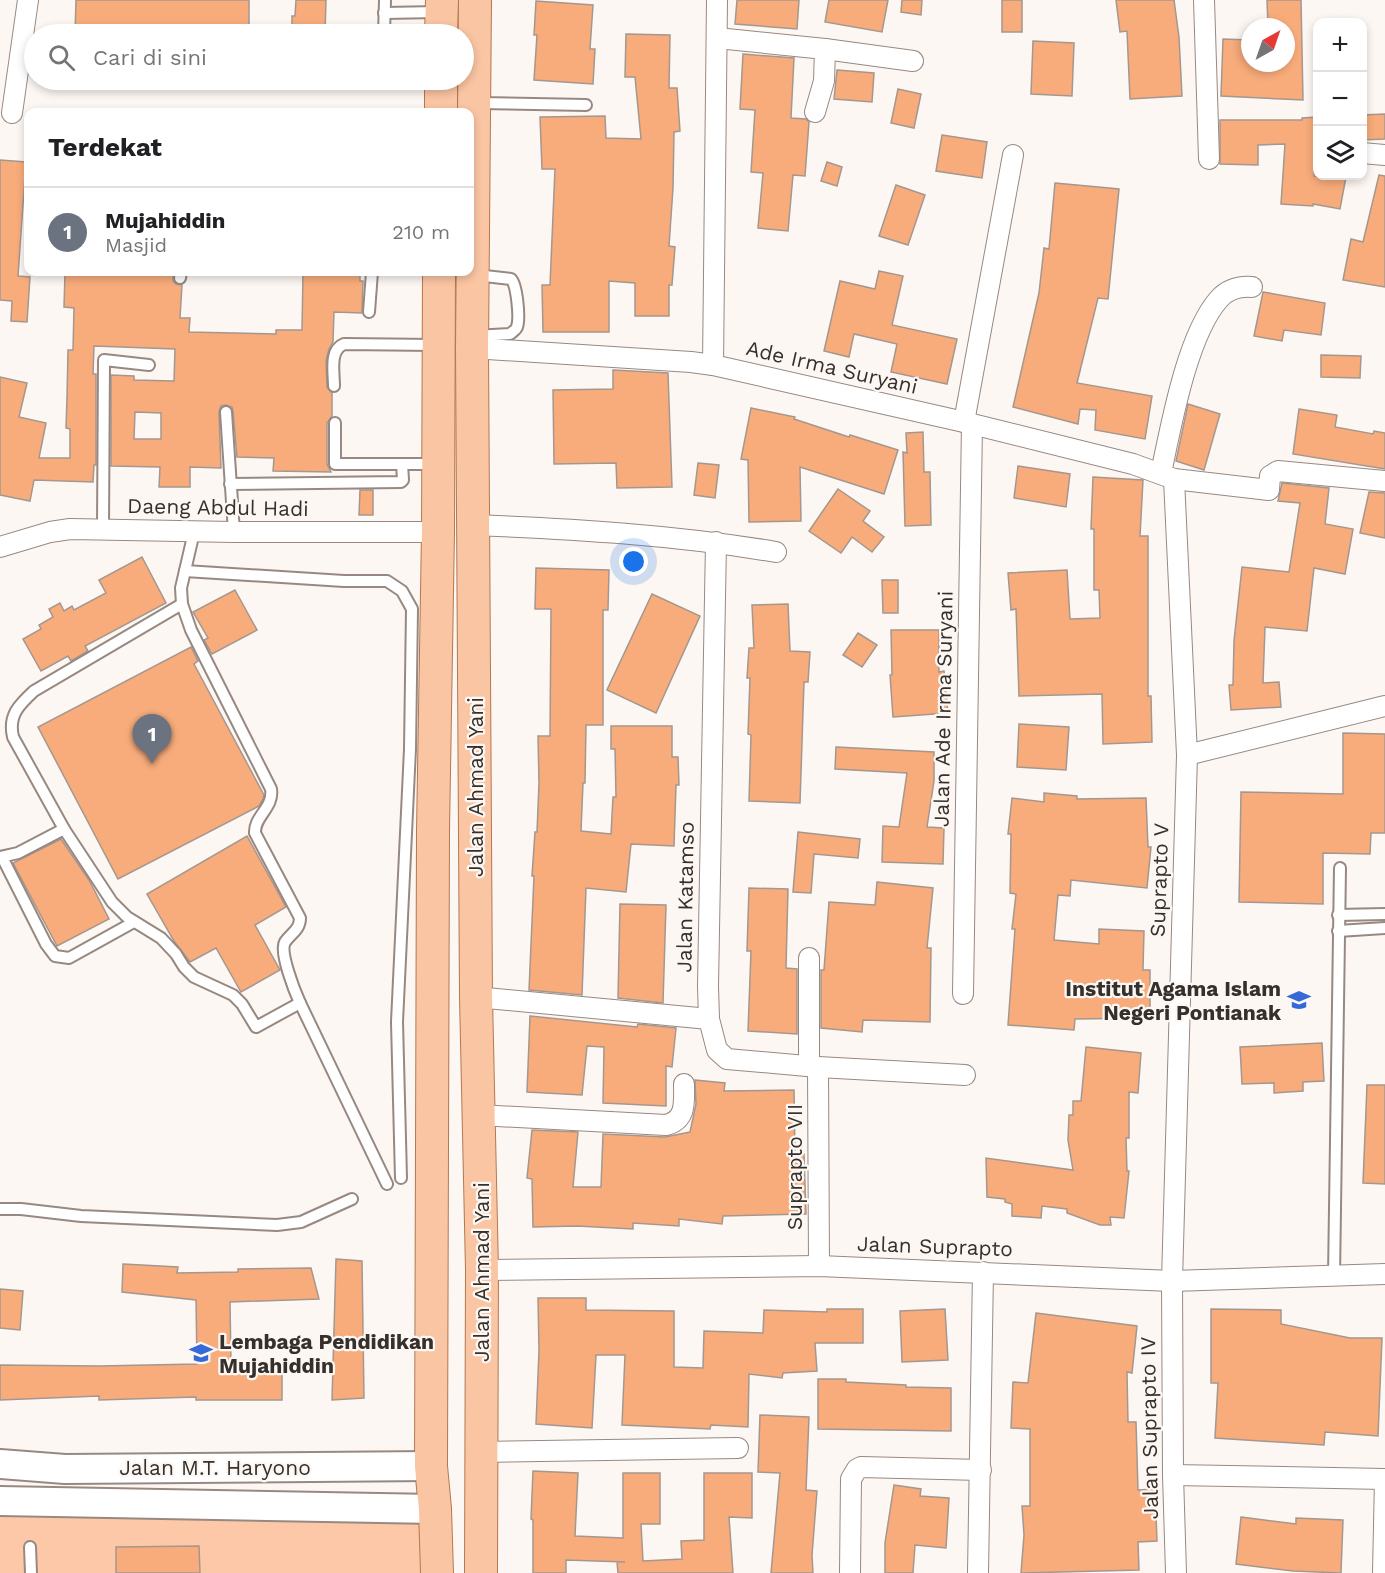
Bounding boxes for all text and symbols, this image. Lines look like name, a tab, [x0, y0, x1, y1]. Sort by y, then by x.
north arrow	[1241, 18, 1295, 72]
map controls	[1313, 18, 1367, 180]
button: +	[1313, 18, 1367, 72]
search box	[24, 24, 474, 90]
icon: search	[45, 41, 78, 74]
text: Cari di sini	[93, 45, 207, 70]
button: −	[1313, 72, 1367, 126]
button: layers	[1313, 126, 1367, 180]
text: Terdekat	[48, 132, 162, 162]
text: Mujahiddin	[105, 208, 225, 233]
text: 1	[63, 220, 72, 244]
text: 210 m	[392, 220, 450, 244]
text: Masjid	[105, 233, 167, 257]
street label: Ade Irma Suryani	[744, 335, 920, 399]
street label: Daeng Abdul Hadi	[127, 493, 309, 521]
your location	[619, 547, 648, 576]
street label: Jalan Ade Irma Suryani	[928, 591, 958, 827]
street label: Jalan Ahmad Yani	[463, 697, 488, 877]
pin: 1	[132, 714, 172, 764]
street label: Jalan Katamso	[671, 821, 699, 973]
street label: Suprapto V	[1145, 822, 1173, 937]
place label: Institut Agama Islam Negeri Pontianak	[1065, 976, 1282, 1025]
school or university icon: Institut Agama Islam Negeri Pontianak	[1286, 987, 1312, 1013]
street label: Suprapto VII	[782, 1104, 807, 1230]
street label: Jalan Ahmad Yani	[469, 1182, 494, 1362]
street label: Jalan Suprapto	[857, 1231, 1013, 1261]
place label: Lembaga Pendidikan Mujahiddin	[219, 1329, 434, 1378]
street label: Jalan Suprapto IV	[1135, 1336, 1163, 1520]
school or university icon: Lembaga Pendidikan Mujahiddin	[188, 1340, 214, 1366]
street label: Jalan M.T. Haryono	[119, 1455, 311, 1480]

